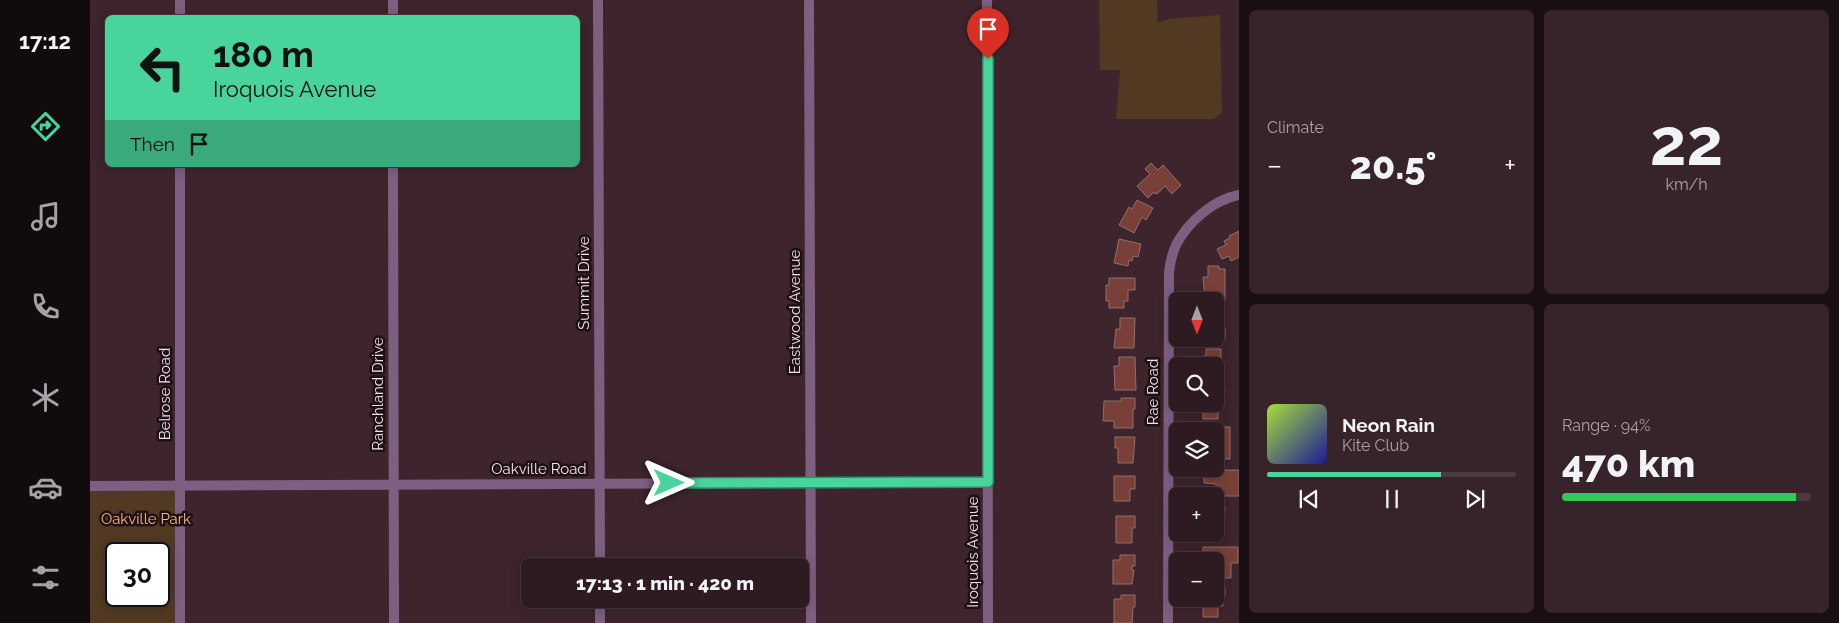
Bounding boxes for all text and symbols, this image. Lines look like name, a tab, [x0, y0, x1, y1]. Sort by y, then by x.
pin	[967, 8, 1009, 59]
icon: arrive	[974, 15, 1002, 43]
text: 17:12	[19, 28, 71, 54]
text: 180 m	[213, 34, 314, 75]
icon: left	[130, 35, 195, 100]
text: Iroquois Avenue	[213, 76, 376, 102]
text: 22	[1650, 104, 1723, 180]
icon: directions	[28, 109, 63, 144]
text: Climate	[1267, 118, 1324, 137]
icon: arrive	[185, 130, 213, 158]
text: Then	[130, 133, 175, 155]
text: 20.5°	[1350, 143, 1437, 188]
text: −	[1267, 149, 1282, 182]
text: +	[1504, 149, 1516, 182]
text: km/h	[1665, 175, 1708, 194]
icon: music	[28, 199, 63, 234]
street label: Summit Drive	[575, 236, 593, 330]
street label: Eastwood Avenue	[786, 249, 804, 374]
icon: phone	[28, 289, 63, 324]
north arrow	[1169, 292, 1224, 348]
map controls	[1169, 292, 1224, 607]
street label: Ranchland Drive	[369, 337, 387, 451]
street label: Belrose Road	[156, 348, 174, 440]
button: search	[1169, 357, 1224, 412]
street label: Rae Road	[1144, 359, 1162, 425]
icon: climate	[28, 380, 63, 415]
text: Neon Rain	[1342, 414, 1435, 436]
text: Range · 94%	[1562, 416, 1650, 435]
button: layers	[1169, 422, 1224, 477]
text: Kite Club	[1342, 436, 1409, 455]
text: 470 km	[1562, 441, 1695, 486]
position arrow	[642, 456, 694, 508]
street label: Oakville Road	[491, 460, 587, 478]
icon: car	[28, 470, 63, 505]
icon: previous	[1295, 485, 1323, 513]
icon: pause	[1378, 485, 1406, 513]
icon: next	[1461, 485, 1489, 513]
button: +	[1169, 487, 1224, 542]
street label: Iroquois Avenue	[964, 496, 982, 608]
park label: Oakville Park	[101, 510, 191, 528]
speed limit sign: 30	[105, 542, 170, 607]
button: −	[1169, 552, 1224, 607]
icon: filters	[28, 560, 63, 595]
text: 17:13 · 1 min · 420 m	[576, 572, 754, 594]

